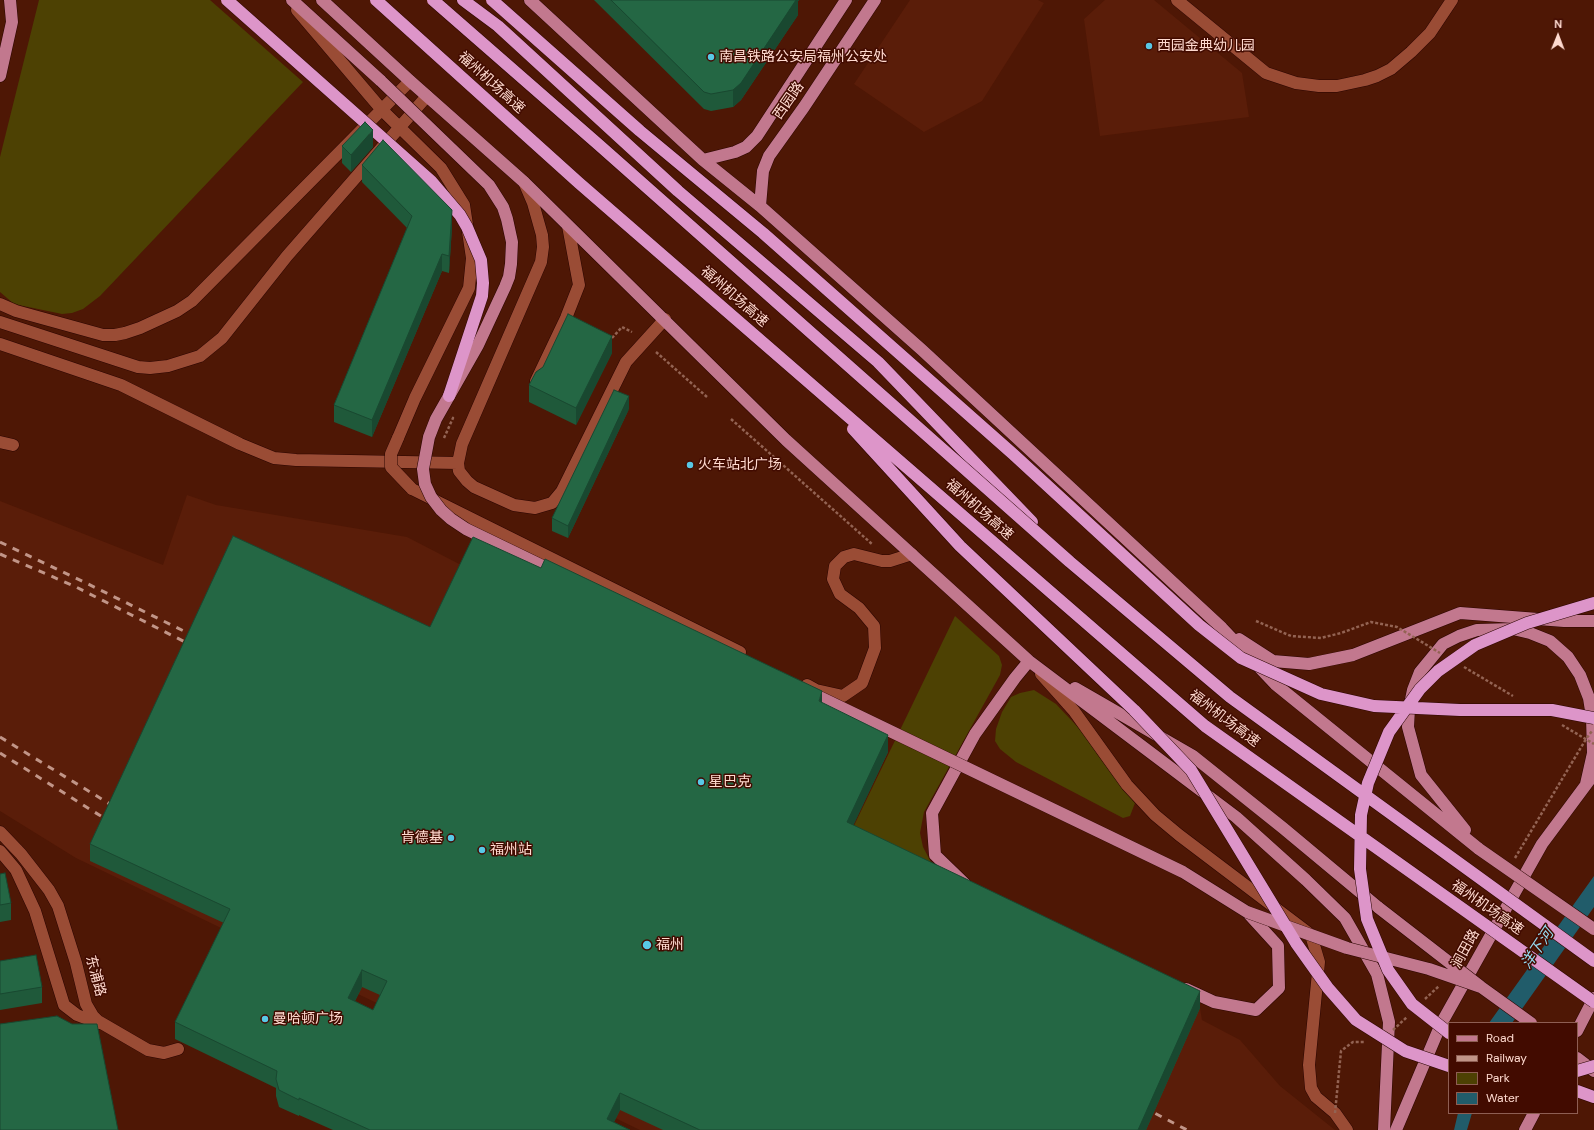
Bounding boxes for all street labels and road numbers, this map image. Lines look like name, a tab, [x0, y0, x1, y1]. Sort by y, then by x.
street label: 福州机场高速	[454, 49, 528, 117]
street label: 西园路	[770, 79, 808, 123]
street label: 福州机场高速	[697, 263, 771, 331]
street label: 福州机场高速	[942, 476, 1016, 544]
street label: 福州机场高速	[1185, 687, 1263, 751]
street label: 福州机场高速	[1448, 877, 1526, 939]
street label: 涧田路	[1448, 927, 1484, 971]
street label: 东浦路	[81, 954, 109, 998]

